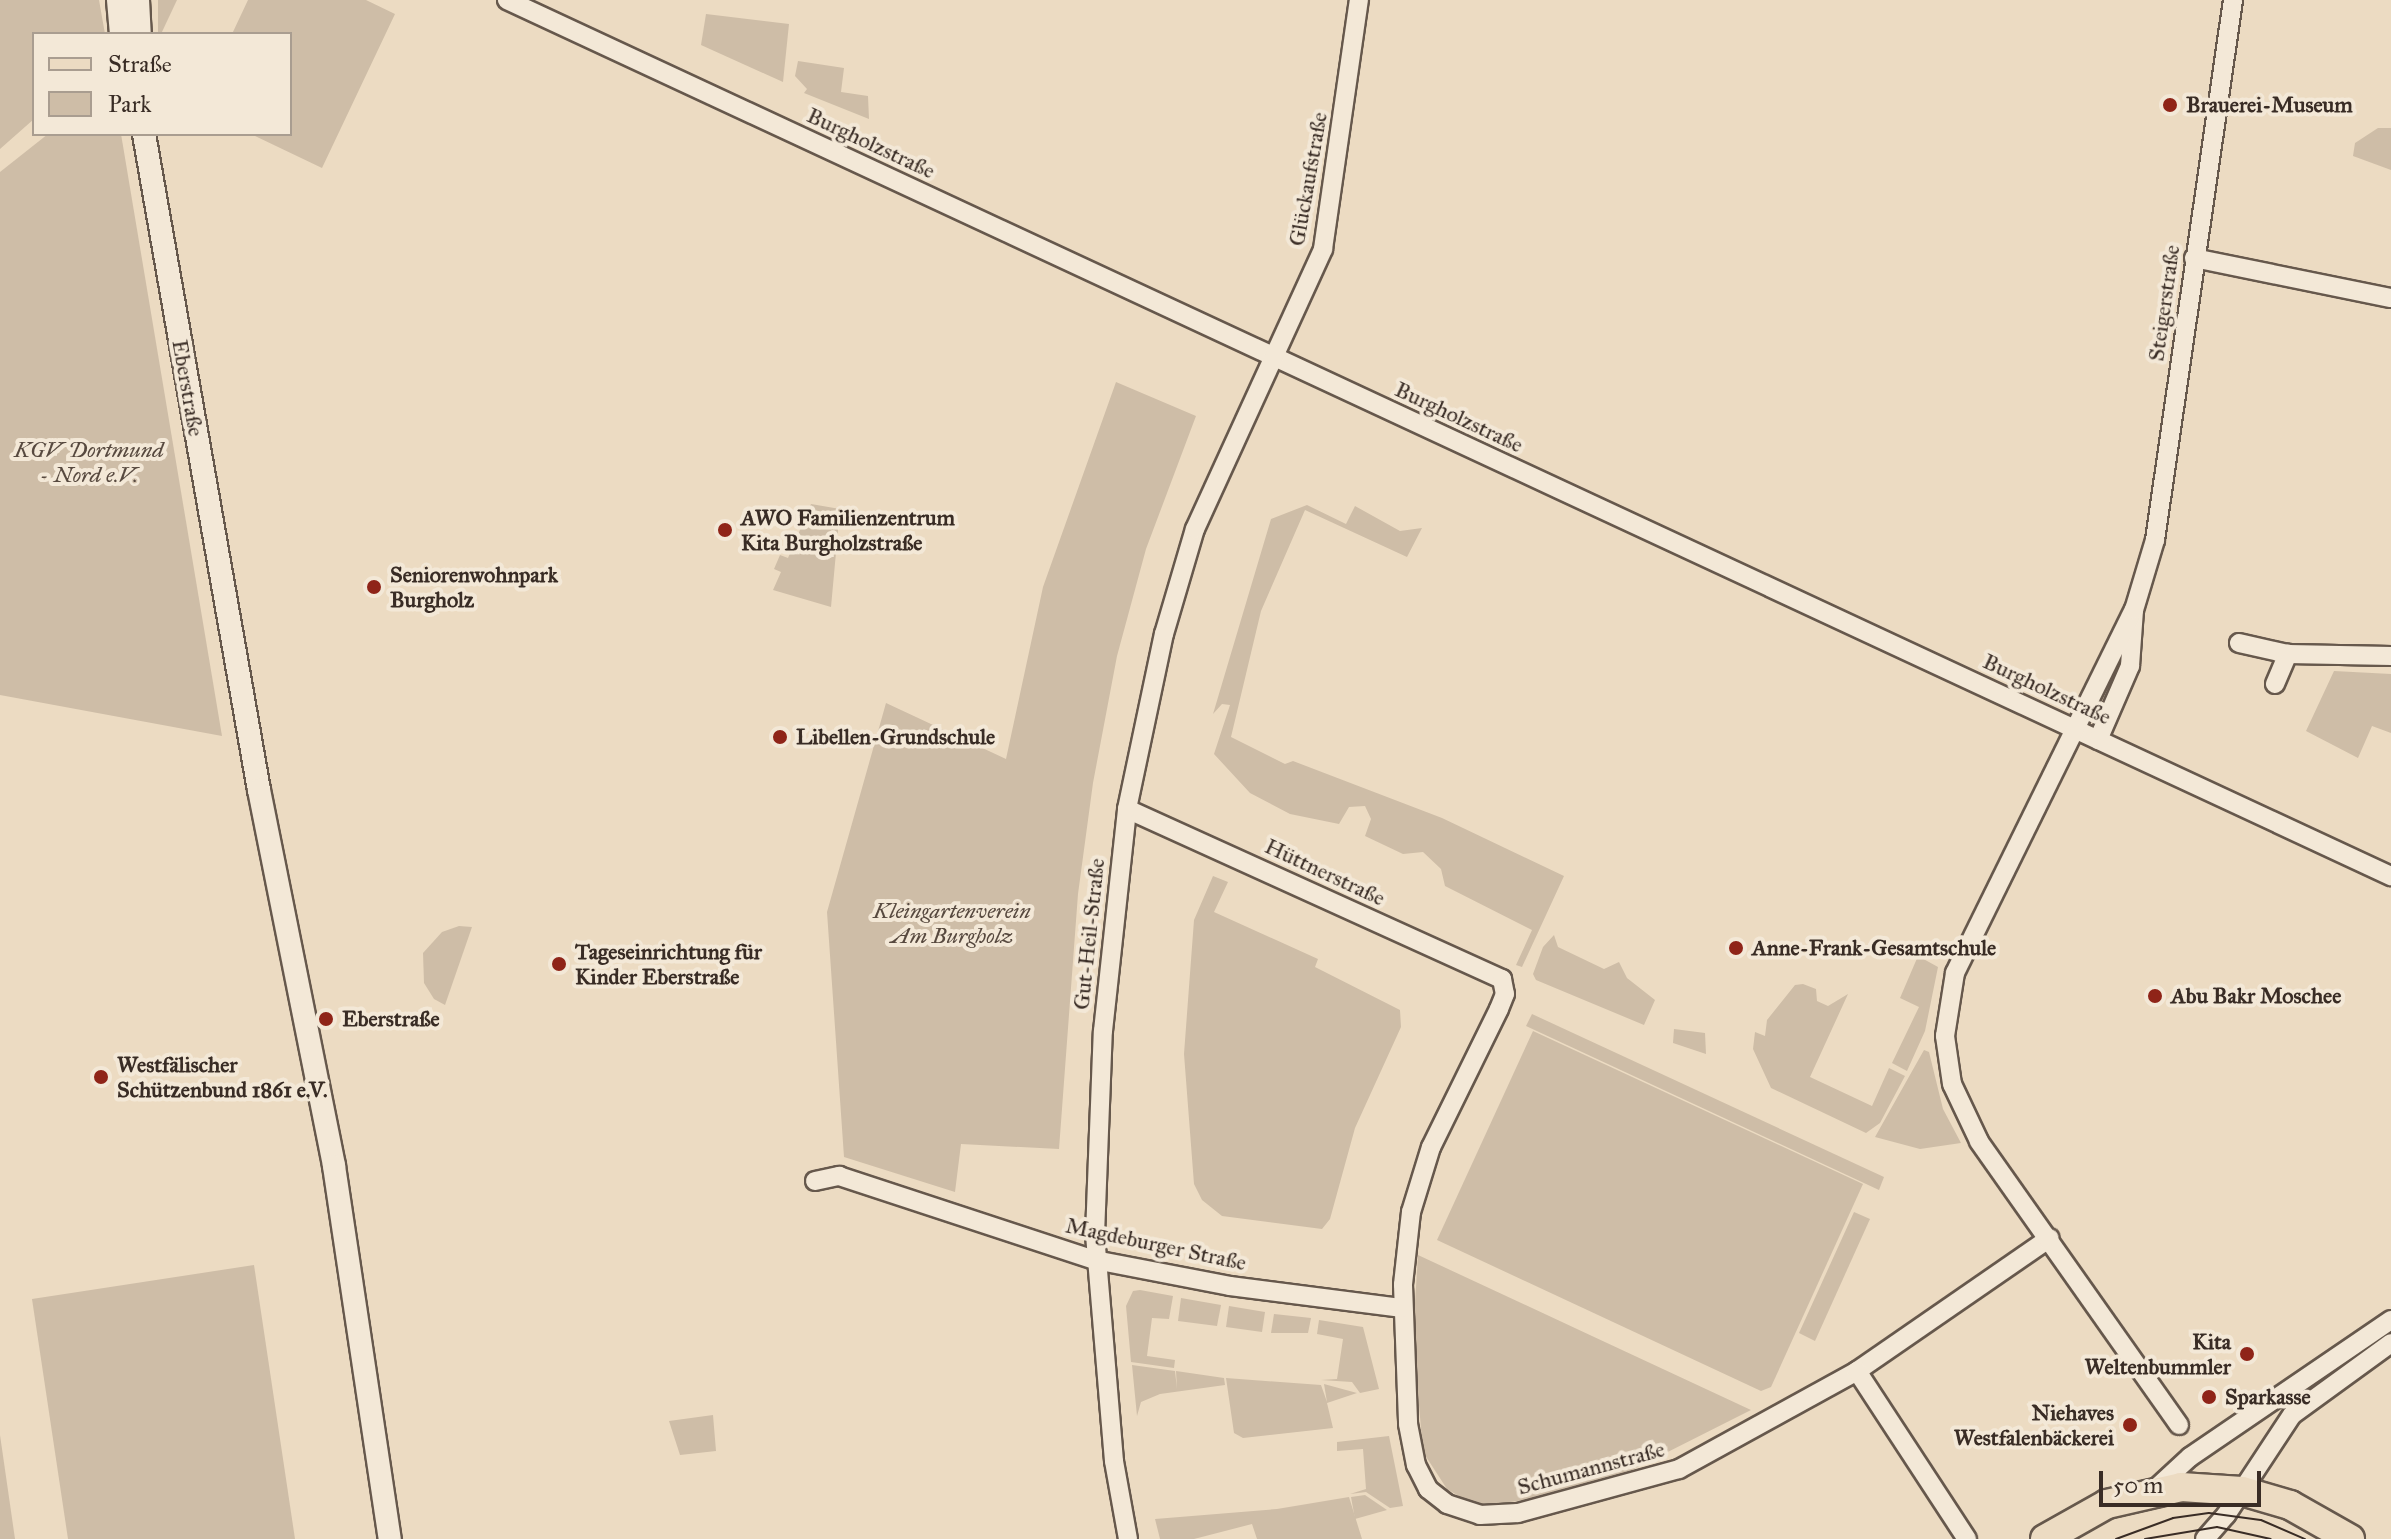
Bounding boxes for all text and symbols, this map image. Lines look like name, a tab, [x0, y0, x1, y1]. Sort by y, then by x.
legend	[32, 32, 292, 136]
text: Straße	[108, 49, 172, 79]
text: Park	[108, 89, 151, 119]
place label: Brauerei-Museum	[2186, 92, 2353, 118]
marker: Brauerei-Museum	[2161, 96, 2179, 114]
street label: Burgholzstraße	[803, 102, 939, 184]
street label: Glückaufstraße	[1283, 110, 1333, 248]
street label: Steigerstraße	[2143, 243, 2185, 363]
street label: Eberstraße	[167, 338, 209, 438]
street label: Burgholzstraße	[1391, 376, 1527, 458]
park label: KGV Dortmund - Nord e.V.	[14, 436, 164, 488]
place label: AWO Familienzentrum Kita Burgholzstraße	[741, 504, 955, 556]
marker: AWO Familienzentrum Kita Burgholzstraße	[716, 521, 734, 539]
place label: Seniorenwohnpark Burgholz	[390, 561, 558, 612]
marker: Seniorenwohnpark Burgholz	[365, 578, 383, 596]
street label: Burgholzstraße	[1979, 648, 2115, 730]
place label: Libellen-Grundschule	[796, 724, 995, 750]
marker: Libellen-Grundschule	[771, 728, 789, 746]
street label: Hüttnerstraße	[1261, 833, 1389, 911]
street label: Gut-Heil-Straße	[1068, 857, 1110, 1011]
park label: Kleingartenverein Am Burgholz	[873, 897, 1031, 948]
place label: Anne-Frank-Gesamtschule	[1752, 935, 1996, 961]
place label: Tageseinrichtung für Kinder Eberstraße	[575, 938, 762, 990]
marker: Anne-Frank-Gesamtschule	[1727, 939, 1745, 957]
marker: Tageseinrichtung für Kinder Eberstraße	[550, 955, 568, 973]
place label: Abu Bakr Moschee	[2171, 983, 2341, 1009]
marker: Abu Bakr Moschee	[2146, 987, 2164, 1005]
place label: Eberstraße	[342, 1006, 440, 1032]
marker: Eberstraße	[317, 1010, 335, 1028]
place label: Westfälischer Schützenbund 1861 e.V.	[117, 1051, 327, 1102]
marker: Westfälischer Schützenbund 1861 e.V.	[92, 1068, 110, 1086]
street label: Magdeburger Straße	[1063, 1212, 1249, 1276]
place label: Kita Weltenbummler	[2085, 1328, 2231, 1380]
marker: Kita Weltenbummler	[2238, 1345, 2256, 1363]
place label: Sparkasse	[2225, 1384, 2311, 1410]
marker: Sparkasse	[2200, 1388, 2218, 1406]
place label: Niehaves Westfalenbäckerei	[1954, 1399, 2114, 1450]
marker: Niehaves Westfalenbäckerei	[2121, 1416, 2139, 1434]
street label: Schumannstraße	[1515, 1436, 1667, 1500]
scale bar	[2103, 1455, 2265, 1505]
text: 50 m	[2113, 1470, 2163, 1500]

